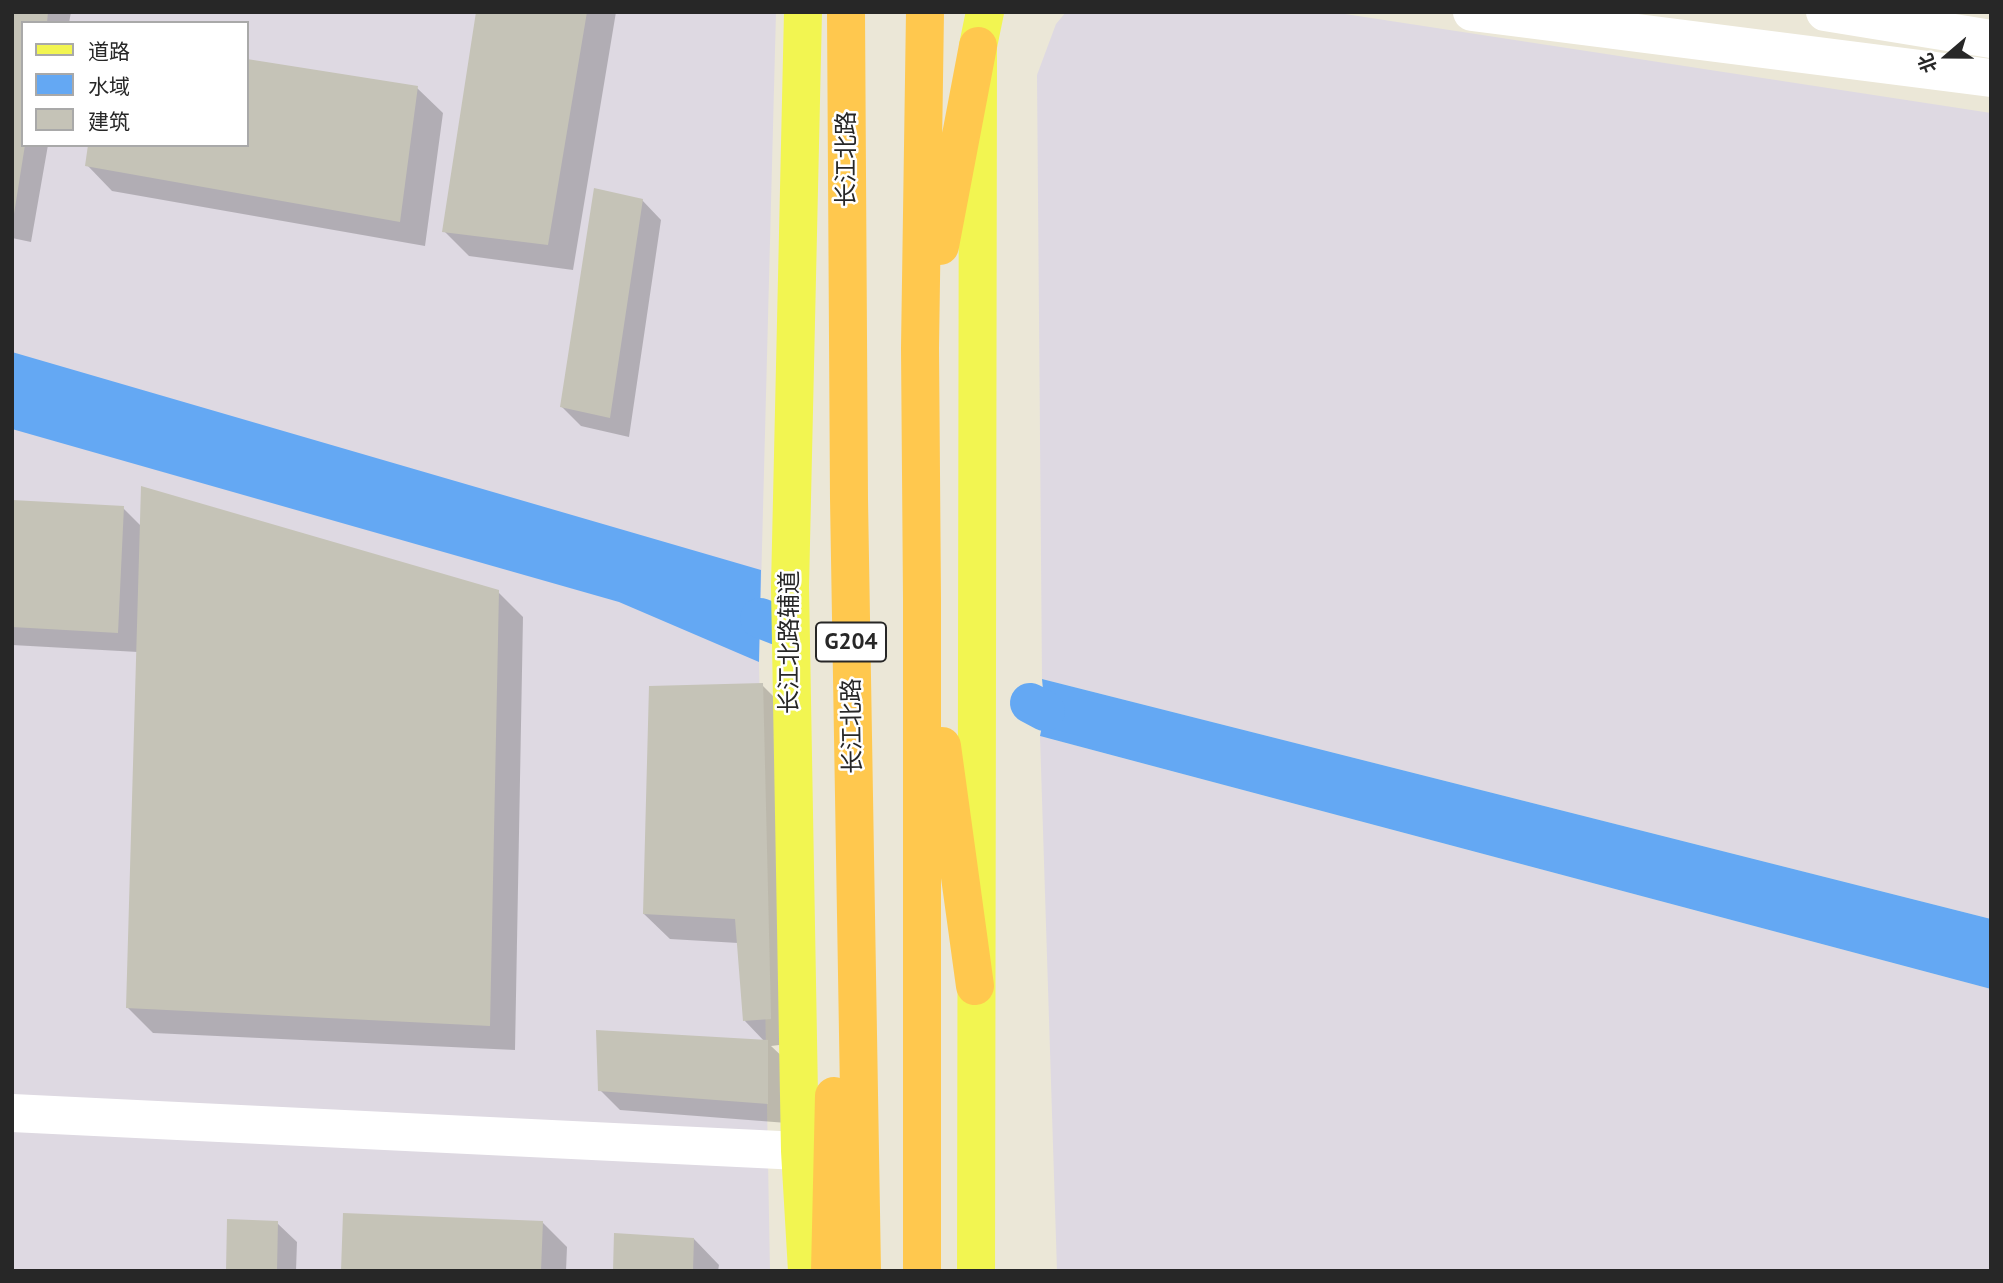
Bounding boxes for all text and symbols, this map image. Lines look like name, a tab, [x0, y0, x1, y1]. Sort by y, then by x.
legend	[21, 21, 248, 147]
north arrow	[1912, 21, 1982, 91]
text: 道路	[88, 38, 130, 65]
text: 北	[1913, 50, 1942, 76]
text: 水域	[88, 73, 130, 100]
text: 建筑	[88, 108, 130, 135]
street label: 长江北路	[833, 111, 861, 207]
street label: 长江北路辅道	[776, 570, 804, 714]
road number: G204	[816, 622, 886, 662]
street label: 长江北路	[838, 678, 868, 774]

